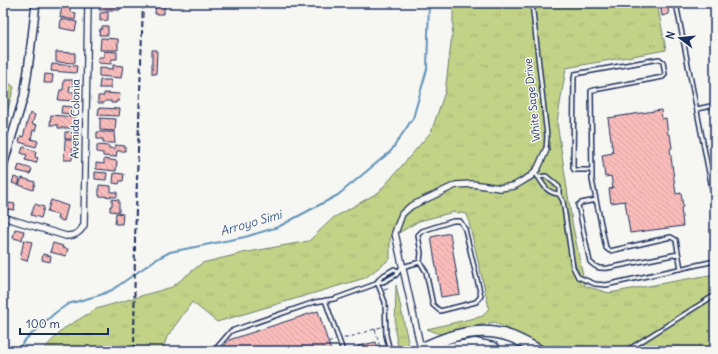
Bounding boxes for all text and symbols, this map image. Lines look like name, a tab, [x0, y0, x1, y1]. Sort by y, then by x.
north arrow	[660, 18, 700, 58]
text: N	[663, 30, 678, 41]
street label: White Sage Drive	[521, 57, 543, 143]
street label: Avenida Colonia	[67, 79, 83, 159]
water label: Arroyo Simi	[218, 206, 285, 238]
scale bar	[20, 310, 108, 336]
text: 100 m	[26, 316, 60, 331]

